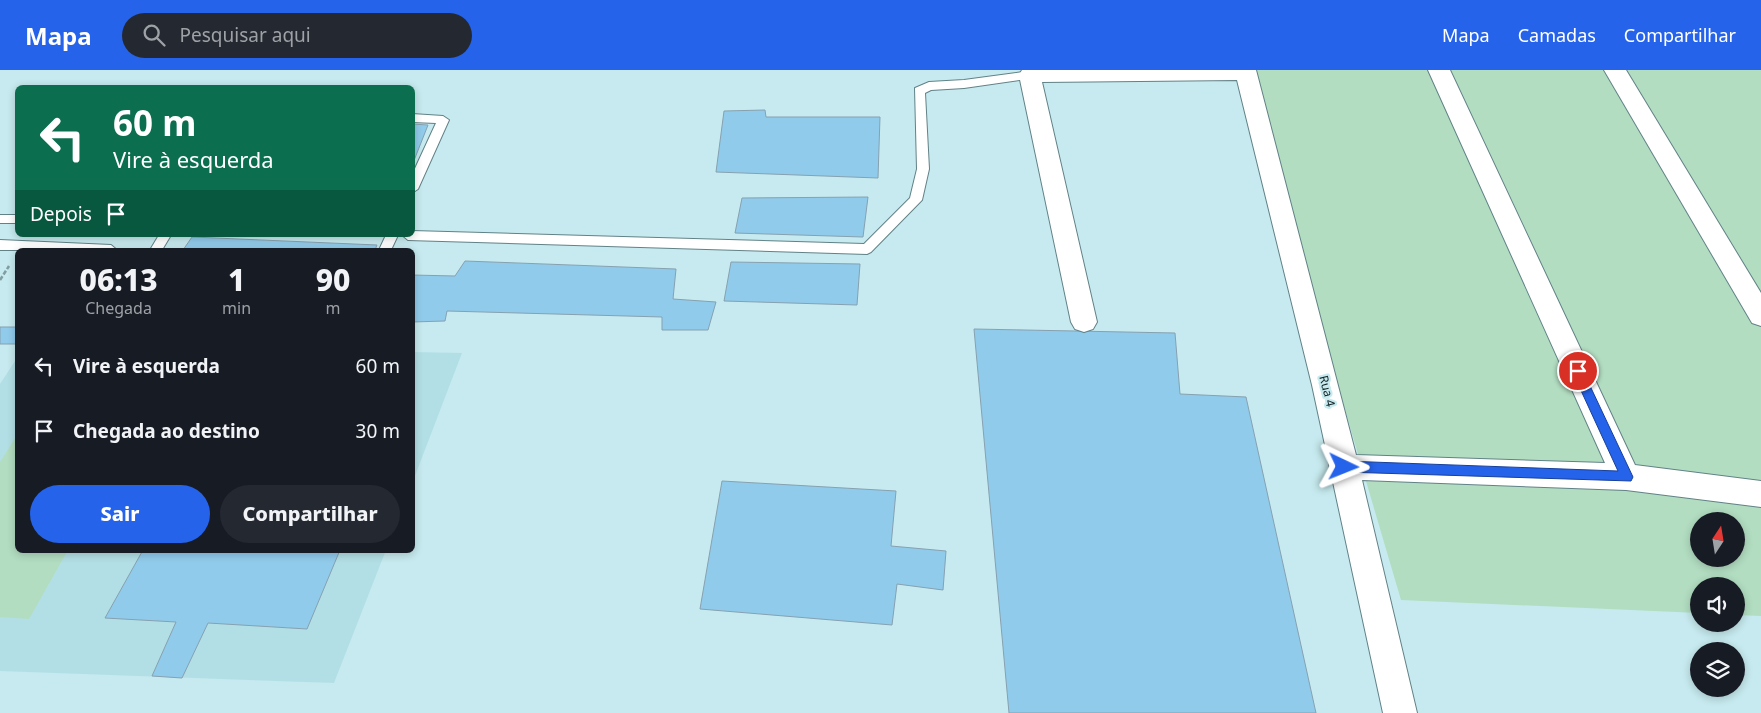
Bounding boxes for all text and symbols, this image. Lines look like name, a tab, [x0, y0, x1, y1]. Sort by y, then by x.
search box	[122, 13, 472, 58]
text: Mapa	[25, 19, 92, 52]
icon: search	[140, 21, 168, 49]
text: Pesquisar aqui	[180, 22, 311, 48]
text: Mapa	[1442, 23, 1490, 47]
text: Camadas	[1518, 23, 1596, 47]
text: Compartilhar	[1624, 23, 1736, 47]
text: 60 m	[113, 99, 196, 146]
icon: left	[30, 105, 95, 170]
text: Vire à esquerda	[113, 144, 274, 174]
icon: arrive	[102, 200, 130, 228]
text: Depois	[30, 201, 92, 227]
text: 06:13	[80, 259, 158, 300]
text: 1	[228, 259, 245, 300]
text: 90	[316, 259, 350, 300]
text: Chegada	[85, 297, 152, 319]
text: min	[222, 297, 251, 319]
text: m	[326, 297, 341, 319]
pin	[1557, 350, 1599, 392]
icon: left	[30, 352, 58, 380]
text: Vire à esquerda	[73, 353, 220, 379]
text: 60 m	[356, 353, 400, 379]
icon: arrive	[1564, 357, 1592, 385]
street label: Rua 4	[1315, 373, 1340, 408]
icon: arrive	[30, 417, 58, 445]
text: Chegada ao destino	[73, 418, 260, 444]
text: 30 m	[356, 418, 400, 444]
position arrow	[1317, 440, 1369, 492]
button: Sair	[30, 485, 210, 543]
button: Compartilhar	[220, 485, 400, 543]
north arrow	[1690, 512, 1745, 568]
map controls	[1690, 512, 1745, 697]
button: sound	[1690, 577, 1745, 632]
button: layers	[1690, 642, 1745, 697]

